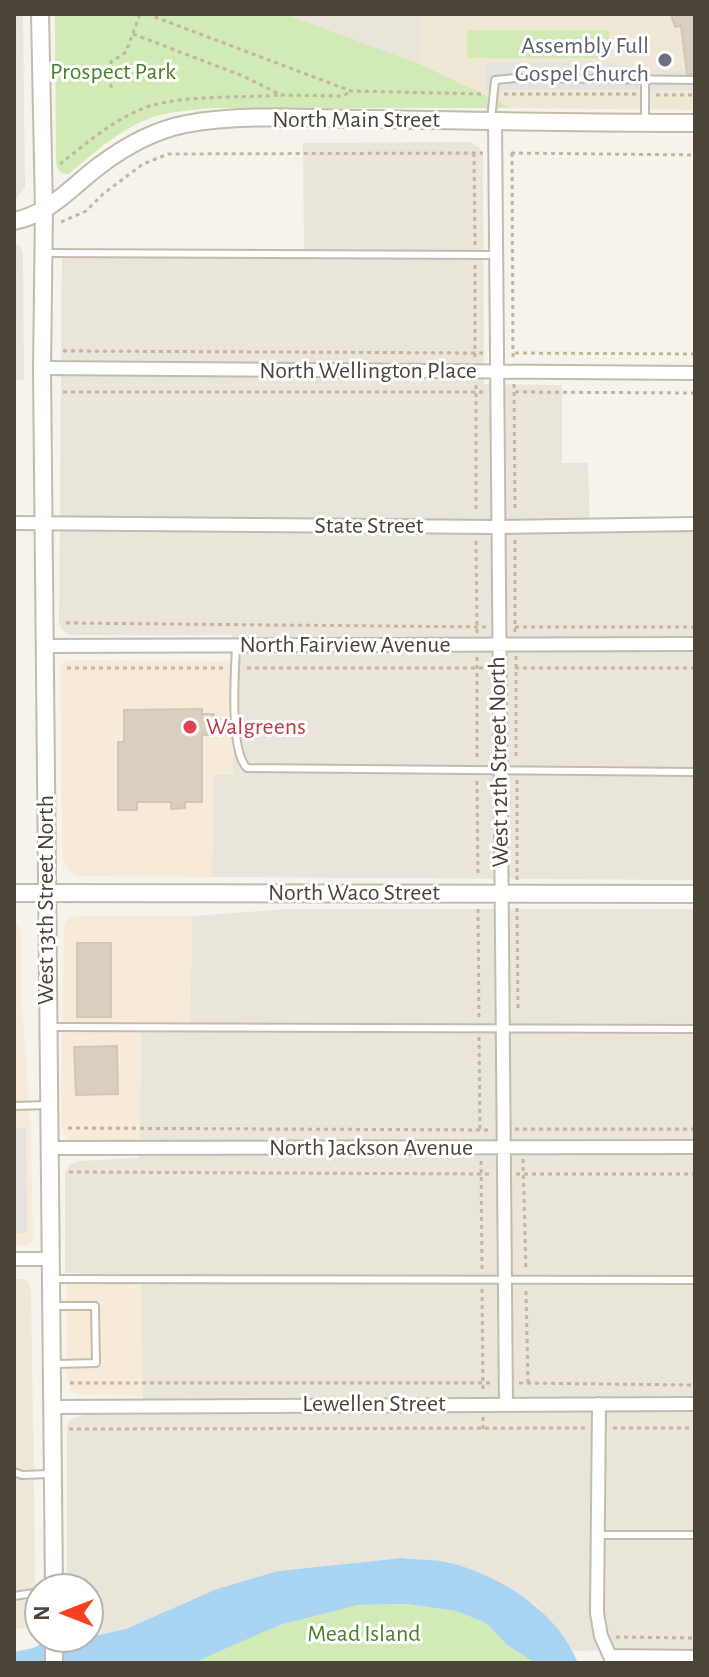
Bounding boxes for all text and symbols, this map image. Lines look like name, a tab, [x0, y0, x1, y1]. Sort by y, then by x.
place label: Assembly Full Gospel Church	[515, 32, 649, 88]
marker: Assembly Full Gospel Church	[656, 51, 674, 69]
park label: Prospect Park	[50, 58, 176, 86]
street label: North Main Street	[272, 106, 440, 134]
street label: North Wellington Place	[259, 357, 477, 385]
street label: State Street	[315, 512, 423, 540]
street label: North Fairview Avenue	[239, 631, 451, 659]
street label: West 12th Street North	[483, 656, 515, 868]
place label: Walgreens	[206, 713, 306, 741]
marker: Walgreens	[181, 718, 199, 736]
street label: West 13th Street North	[32, 795, 60, 1005]
street label: North Waco Street	[268, 879, 440, 907]
street label: North Jackson Avenue	[269, 1134, 473, 1162]
street label: Lewellen Street	[302, 1390, 446, 1418]
north arrow	[24, 1573, 104, 1653]
text: N	[31, 1605, 53, 1621]
park label: Mead Island	[307, 1620, 421, 1648]

